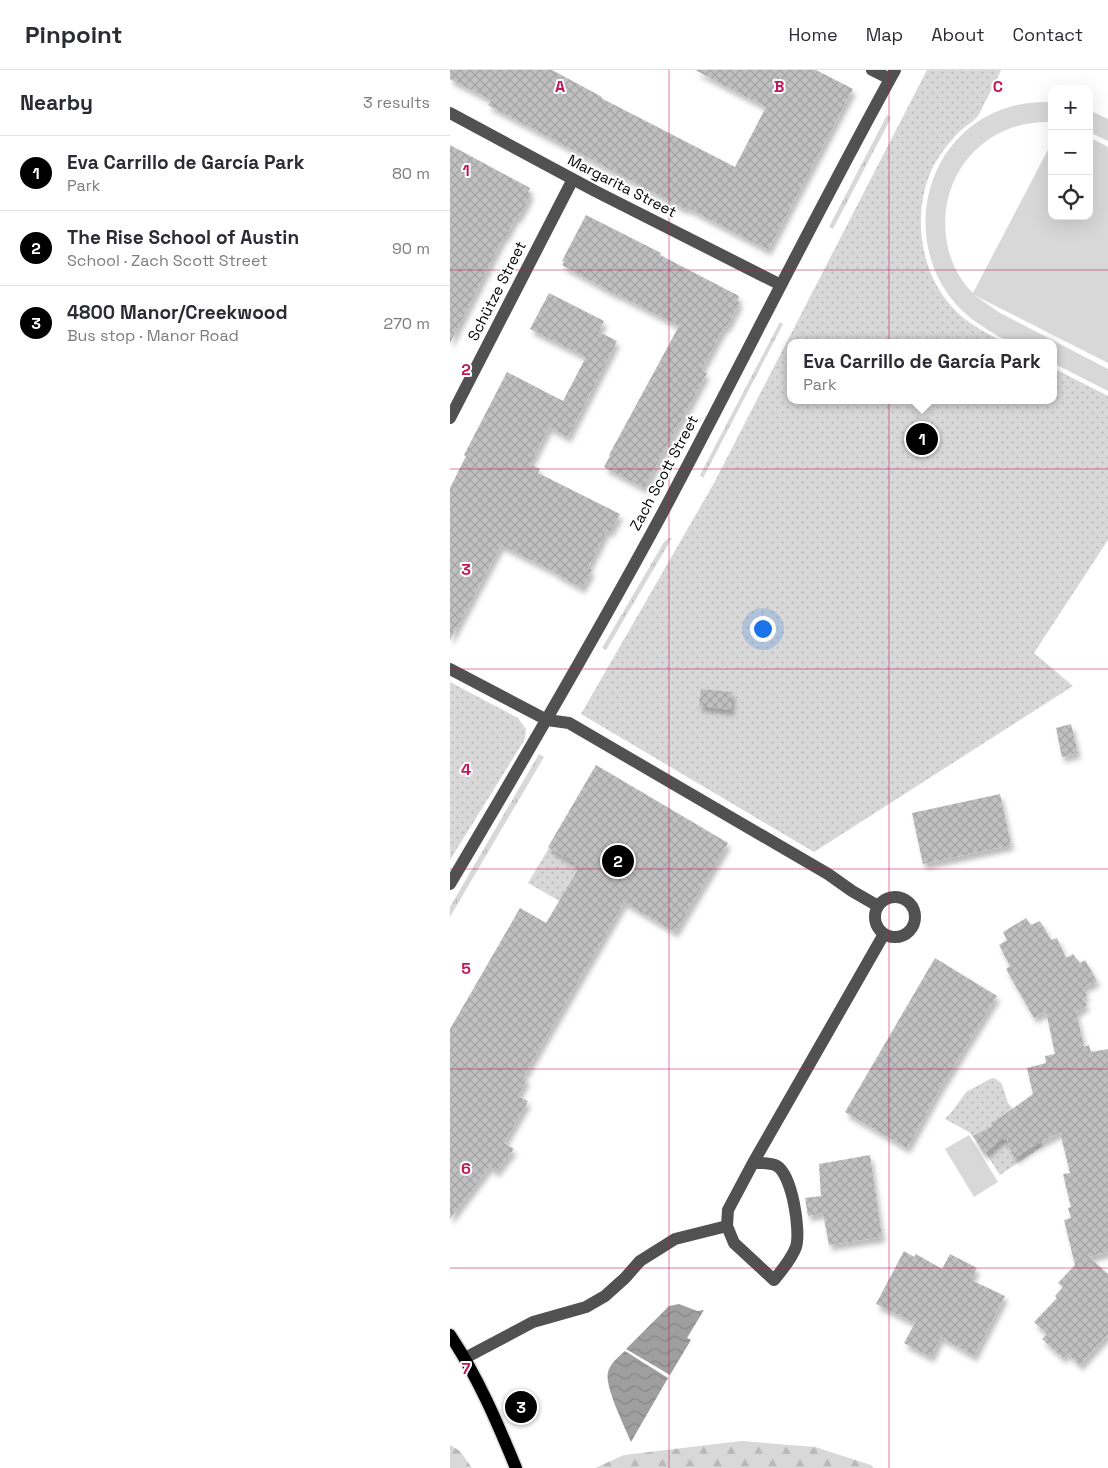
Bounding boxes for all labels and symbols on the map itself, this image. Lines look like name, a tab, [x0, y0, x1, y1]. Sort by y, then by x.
text: A	[555, 76, 565, 97]
text: B	[774, 76, 784, 97]
text: C	[993, 76, 1003, 97]
street label: Margarita Street	[565, 150, 680, 221]
text: 1	[462, 160, 470, 181]
street label: Schütze Street	[463, 238, 530, 344]
text: 2	[461, 359, 471, 380]
street label: Zach Scott Street	[625, 412, 702, 534]
pin: 1	[906, 420, 938, 458]
text: 3	[461, 559, 471, 580]
your location	[750, 616, 776, 642]
text: 4	[461, 759, 471, 780]
pin: 2	[602, 842, 634, 880]
text: 5	[461, 958, 471, 979]
text: 6	[461, 1158, 471, 1179]
text: 7	[462, 1358, 471, 1379]
pin: 3	[505, 1388, 537, 1426]

